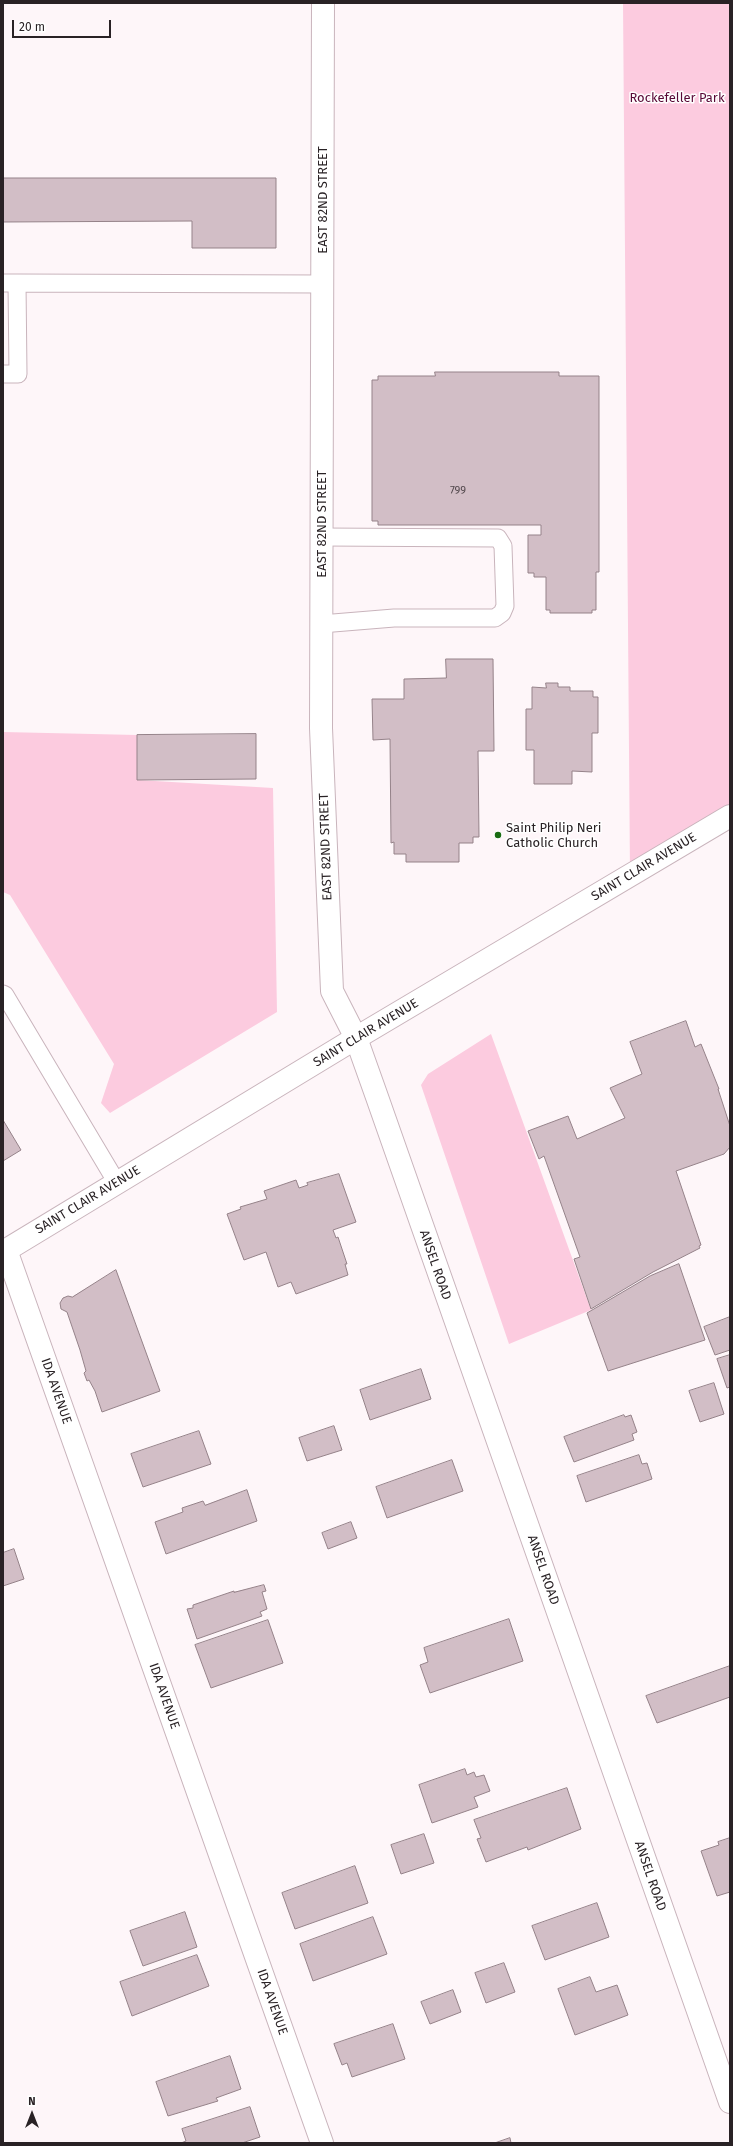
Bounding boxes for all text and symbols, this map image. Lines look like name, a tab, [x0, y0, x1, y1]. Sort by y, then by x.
scale bar	[14, 12, 113, 38]
text: 20 m	[19, 20, 45, 34]
park label: Rockefeller Park	[629, 90, 725, 106]
street label: EAST 82ND STREET	[315, 146, 331, 254]
street label: EAST 82ND STREET	[314, 470, 330, 578]
house number: 799	[450, 484, 466, 498]
street label: EAST 82ND STREET	[316, 793, 336, 901]
place label: Saint Philip Neri Catholic Church	[506, 820, 601, 851]
marker: Saint Philip Neri Catholic Church	[493, 830, 503, 840]
street label: SAINT CLAIR AVENUE	[589, 830, 699, 904]
street label: SAINT CLAIR AVENUE	[311, 996, 421, 1070]
street label: SAINT CLAIR AVENUE	[33, 1163, 143, 1237]
street label: ANSEL ROAD	[416, 1228, 454, 1302]
street label: IDA AVENUE	[37, 1356, 75, 1426]
street label: ANSEL ROAD	[524, 1533, 562, 1607]
street label: IDA AVENUE	[145, 1661, 183, 1731]
street label: ANSEL ROAD	[631, 1839, 669, 1913]
street label: IDA AVENUE	[253, 1967, 291, 2037]
north arrow	[12, 2094, 52, 2134]
text: N	[28, 2095, 36, 2108]

